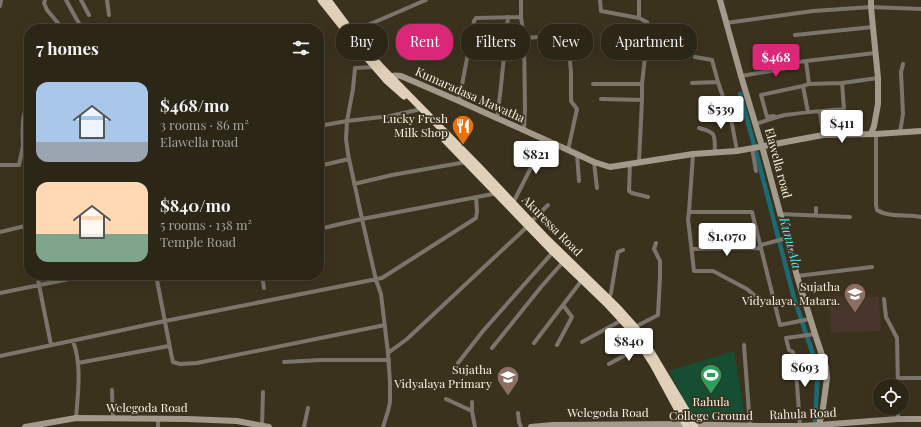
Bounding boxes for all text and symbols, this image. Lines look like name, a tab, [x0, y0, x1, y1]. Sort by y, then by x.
chip: Buy	[336, 24, 388, 60]
chip: Rent	[396, 24, 453, 60]
chip: Filters	[461, 24, 530, 60]
chip: New	[538, 24, 593, 60]
chip: Apartment	[601, 24, 697, 60]
text: 7 homes	[36, 37, 99, 59]
icon: filters	[290, 37, 312, 59]
pin: $468	[752, 44, 800, 78]
text: $468	[762, 48, 790, 65]
street label: Kumaradasa Mawatha	[413, 63, 528, 126]
text: $468/mo	[160, 94, 229, 116]
pin: $539	[697, 96, 745, 130]
icon: home	[68, 98, 116, 146]
text: $539	[708, 100, 734, 117]
place label: Lucky Fresh Milk Shop	[382, 110, 448, 140]
pin: $411	[818, 110, 866, 144]
restaurant icon: Lucky Fresh Milk Shop	[450, 113, 476, 146]
text: $411	[830, 114, 854, 131]
text: 3 rooms · 86 m²	[160, 116, 249, 133]
street label: Elawella road	[762, 126, 796, 200]
text: Elawella road	[160, 133, 238, 150]
pin: $821	[512, 141, 560, 175]
text: $821	[523, 145, 549, 162]
street label: Akuressa Road	[518, 191, 586, 259]
text: $840/mo	[160, 194, 230, 216]
icon: home	[68, 198, 116, 246]
water label: Kunu Ala	[776, 214, 807, 271]
text: 5 rooms · 138 m²	[160, 216, 252, 233]
pin: $1,070	[694, 223, 760, 257]
text: $1,070	[708, 227, 746, 244]
text: Temple Road	[160, 233, 236, 250]
place label: Sujatha Vidyalaya, Matara.	[741, 278, 840, 308]
school or university icon: Sujatha Vidyalaya, Matara.	[842, 281, 868, 314]
pin: $840	[605, 328, 653, 362]
text: $840	[614, 332, 644, 349]
pin: $693	[781, 354, 829, 388]
text: $693	[791, 358, 819, 375]
place label: Sujatha Vidyalaya Primary	[393, 361, 492, 391]
sports icon: Rahula College Ground	[698, 362, 724, 395]
school or university icon: Sujatha Vidyalaya Primary	[495, 364, 521, 397]
map controls	[873, 379, 909, 415]
button: locate	[873, 379, 909, 415]
place label: Rahula College Ground	[669, 393, 753, 423]
street label: Welegoda Road	[105, 399, 188, 415]
street label: Welegoda Road	[566, 404, 649, 420]
street label: Rahula Road	[769, 404, 837, 422]

